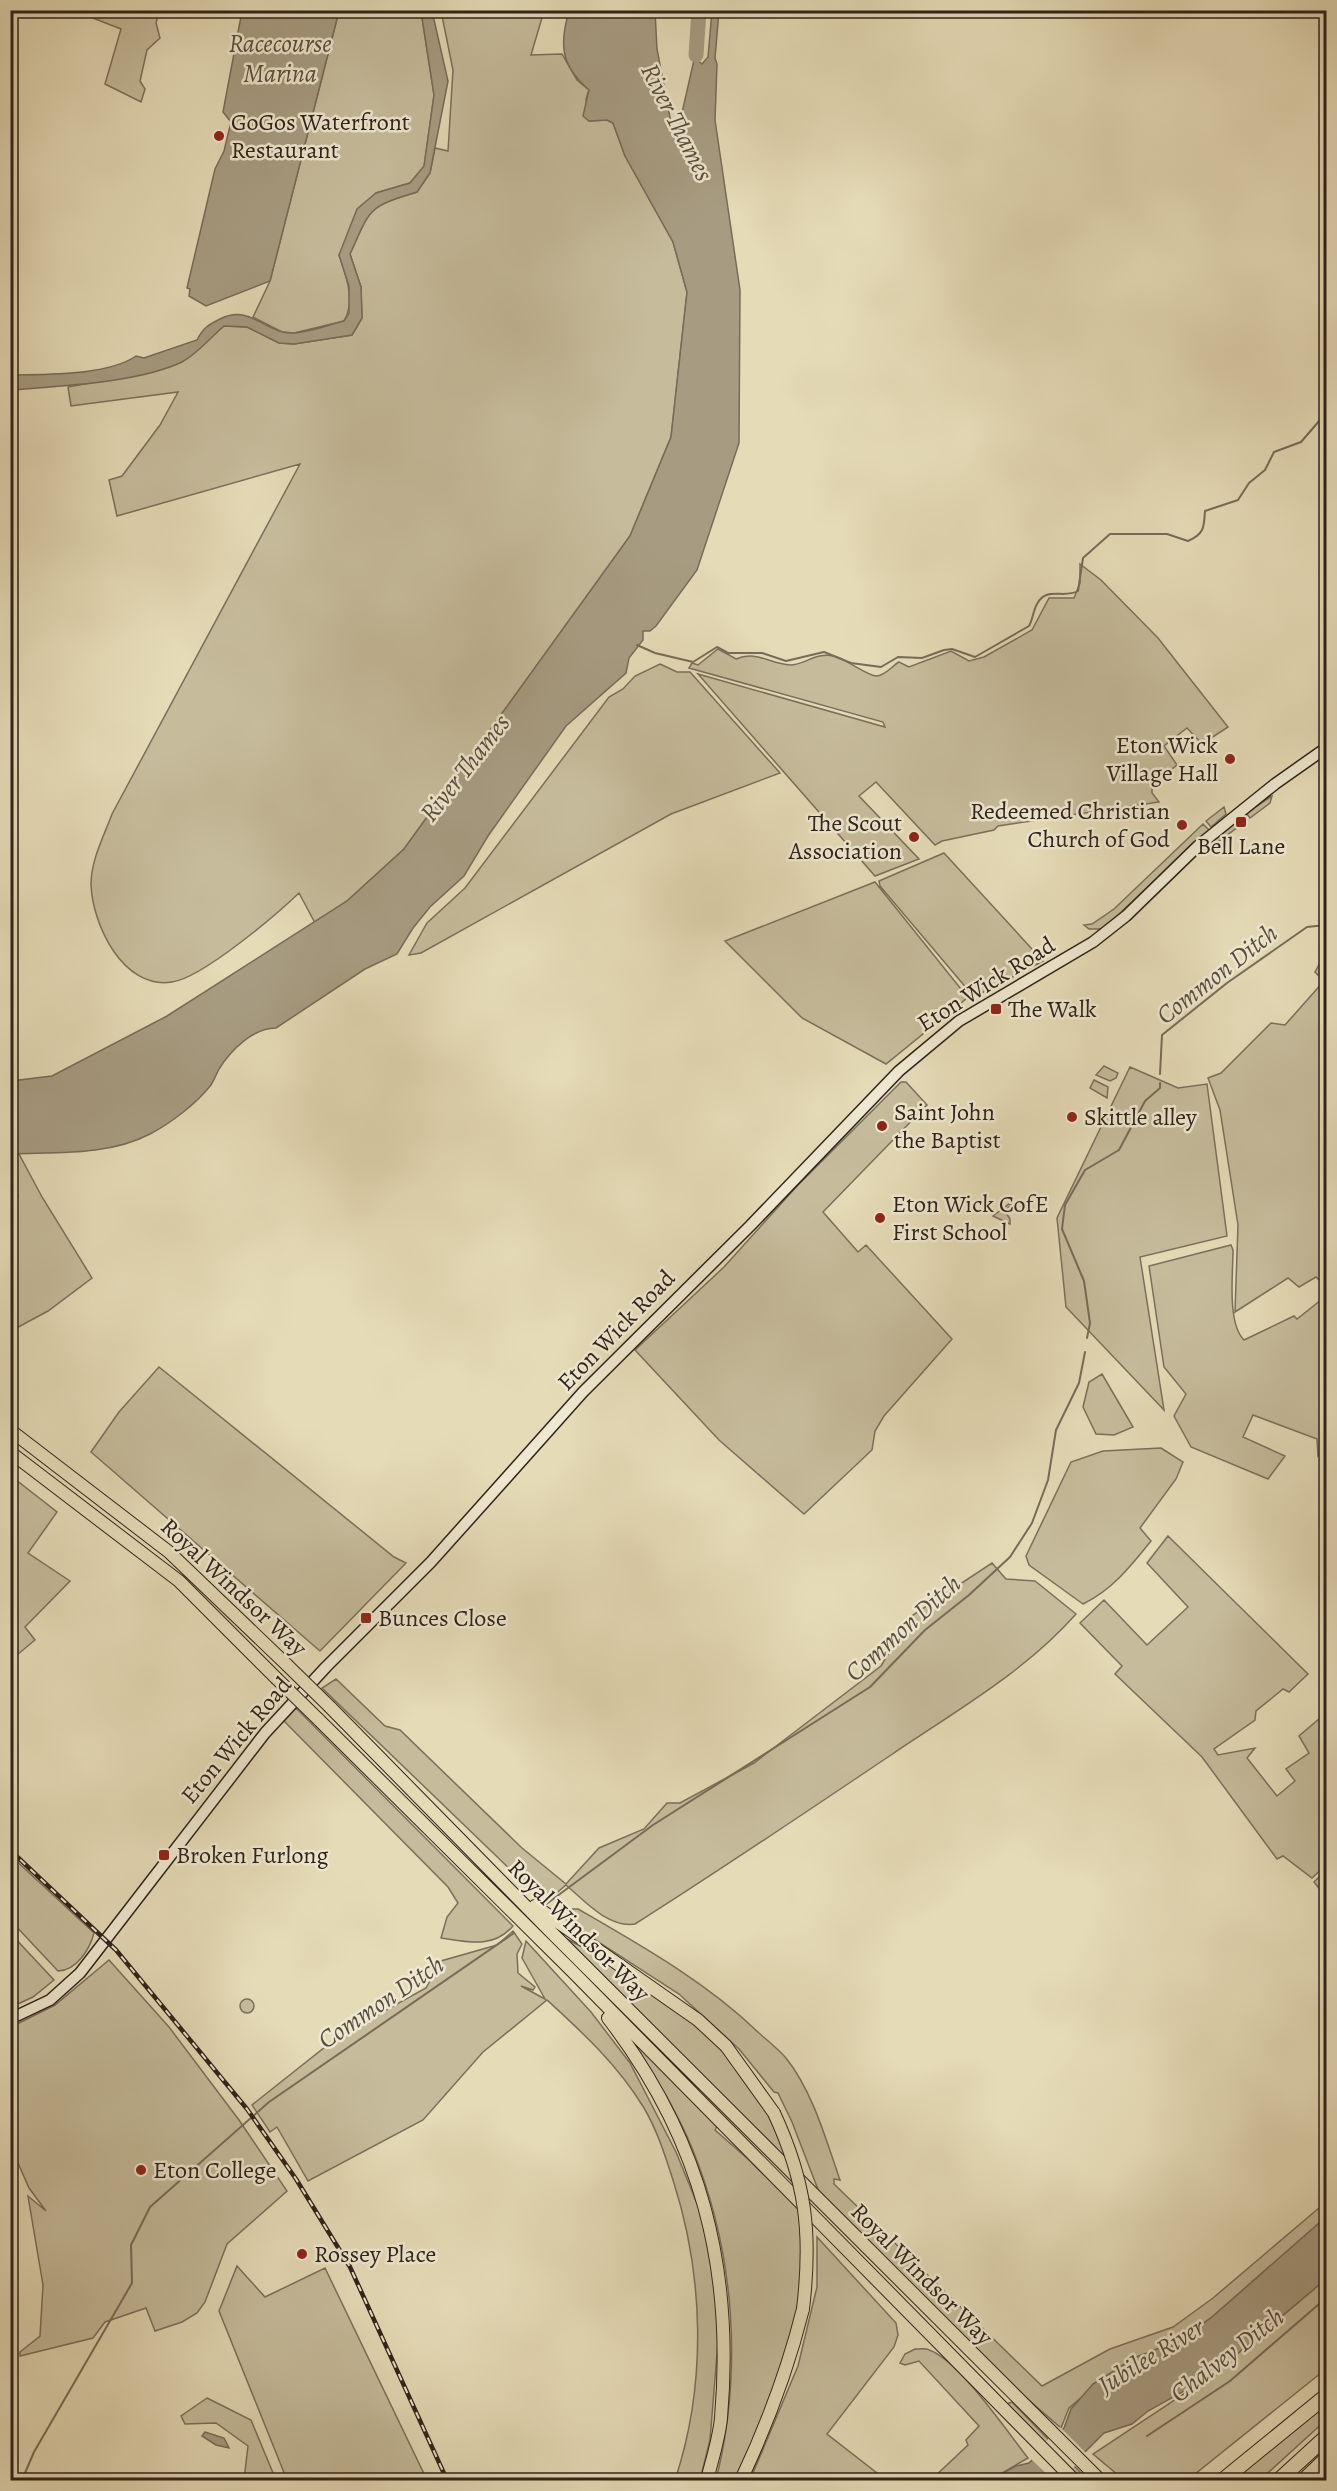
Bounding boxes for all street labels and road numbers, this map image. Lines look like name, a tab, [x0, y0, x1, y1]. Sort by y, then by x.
street label: Eton Wick Road	[911, 929, 1061, 1039]
street label: Eton Wick Road	[550, 1262, 682, 1398]
street label: Royal Windsor Way	[154, 1511, 314, 1663]
street label: Eton Wick Road	[173, 1670, 299, 1810]
street label: Royal Windsor Way	[501, 1852, 657, 2008]
street label: Royal Windsor Way	[844, 2196, 1000, 2352]

